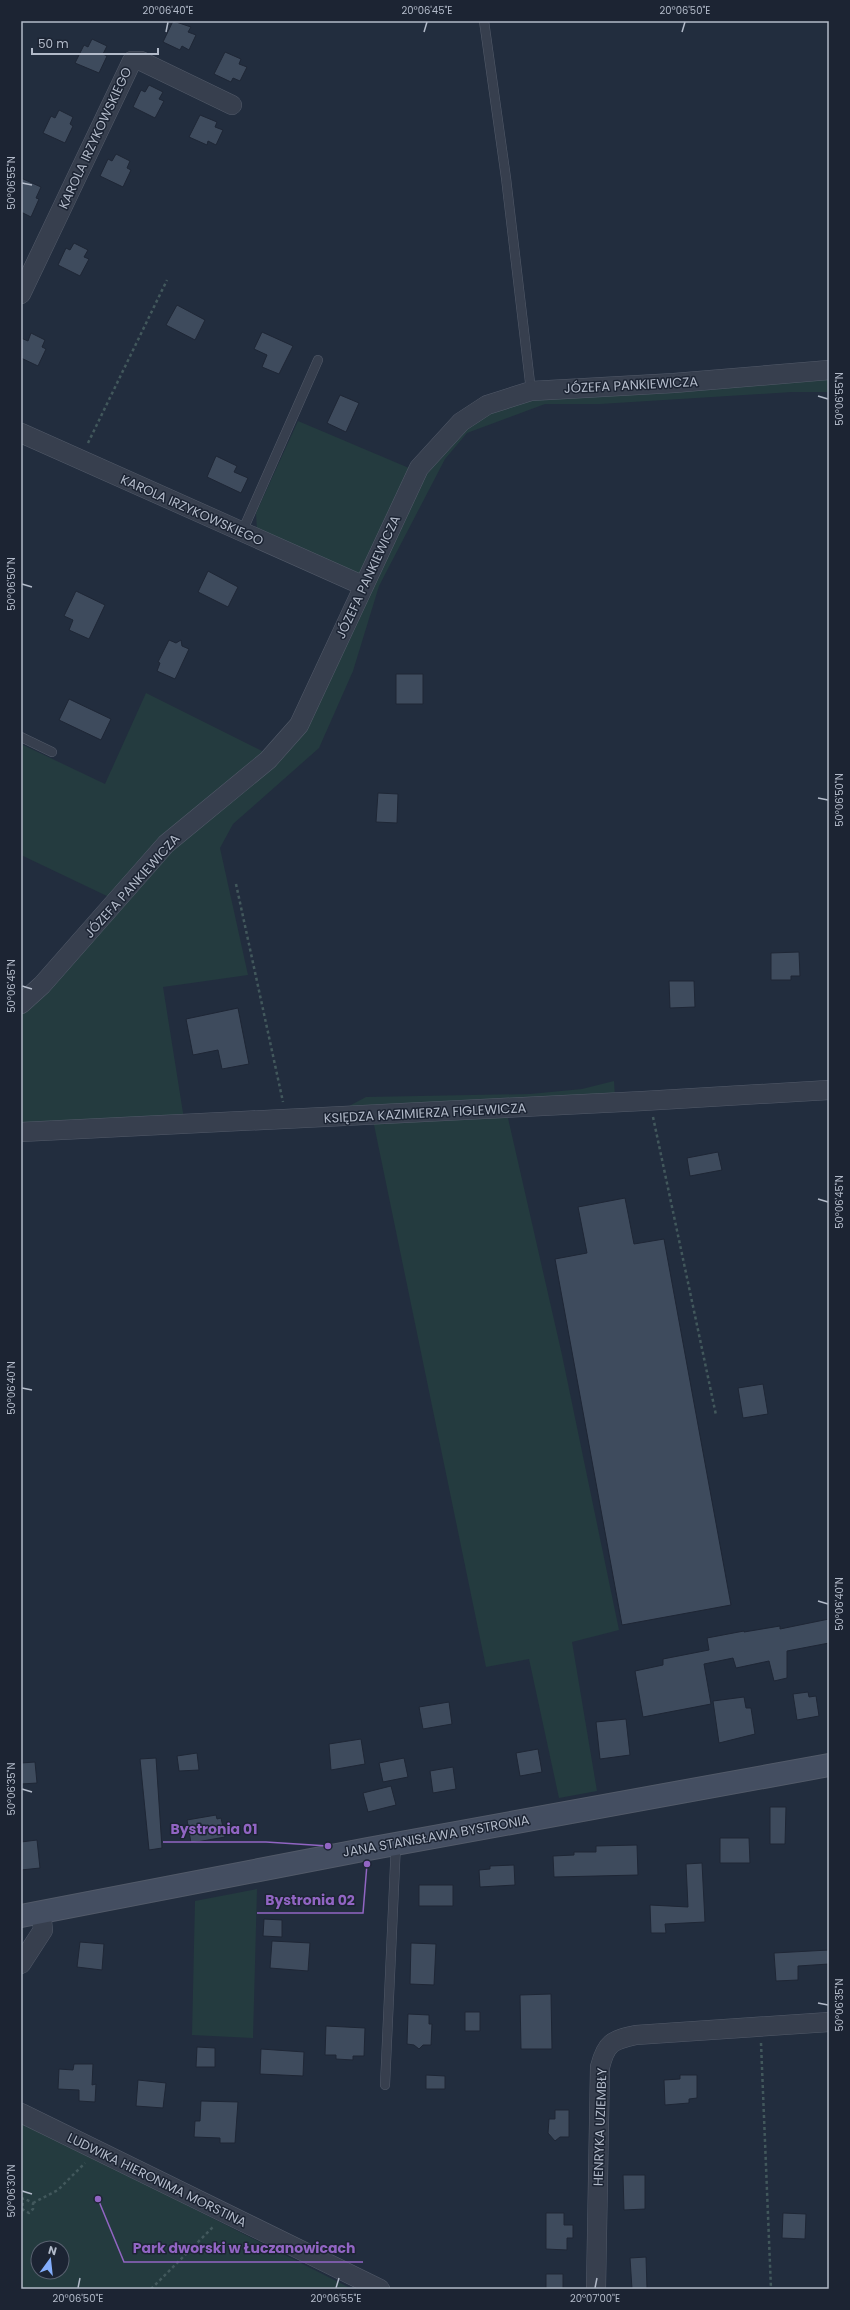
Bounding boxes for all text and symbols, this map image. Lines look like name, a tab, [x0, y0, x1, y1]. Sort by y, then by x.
text: 20°06'40"E	[143, 3, 193, 18]
text: 20°06'45"E	[402, 3, 452, 18]
text: 20°06'50"E	[660, 3, 710, 18]
scale bar	[32, 30, 158, 56]
text: 50 m	[38, 35, 69, 52]
street label: KAROLA IRZYKOWSKIEGO	[54, 64, 136, 212]
text: 50°06'55"N	[4, 156, 19, 210]
street label: JÓZEFA PANKIEWICZA	[563, 372, 699, 398]
text: 50°06'55"N	[832, 372, 847, 426]
street label: KAROLA IRZYKOWSKIEGO	[118, 470, 266, 550]
street label: JÓZEFA PANKIEWICZA	[331, 512, 405, 642]
text: 50°06'50"N	[4, 557, 19, 611]
text: 50°06'50"N	[832, 773, 847, 827]
street label: JÓZEFA PANKIEWICZA	[80, 830, 184, 942]
text: 50°06'45"N	[4, 959, 19, 1013]
street label: KSIĘDZA KAZIMIERZA FIGLEWICZA	[323, 1098, 527, 1128]
text: 50°06'45"N	[832, 1175, 847, 1229]
text: 50°06'40"N	[4, 1361, 19, 1415]
text: 50°06'40"N	[832, 1577, 847, 1631]
text: 50°06'35"N	[4, 1763, 19, 1816]
street label: JANA STANISŁAWA BYSTRONIA	[341, 1810, 531, 1862]
callout: Bystronia 01	[163, 1816, 266, 1842]
text: Bystronia 01	[171, 1819, 257, 1839]
callout: Bystronia 02	[257, 1887, 363, 1913]
text: Bystronia 02	[265, 1890, 355, 1910]
text: 50°06'35"N	[832, 1979, 847, 2032]
street label: HENRYKA UZIEMBŁY	[588, 2067, 612, 2187]
street label: LUDWIKA HIERONIMA MORSTINA	[64, 2128, 250, 2232]
text: 50°06'30"N	[4, 2165, 19, 2218]
callout: Park dworski w Łuczanowicach	[124, 2236, 363, 2262]
text: Park dworski w Łuczanowicach	[133, 2238, 355, 2258]
north arrow	[30, 2240, 70, 2280]
text: N	[47, 2242, 59, 2259]
text: 20°06'50"E	[53, 2291, 103, 2306]
text: 20°06'55"E	[311, 2291, 361, 2306]
text: 20°07'00"E	[570, 2291, 620, 2306]

